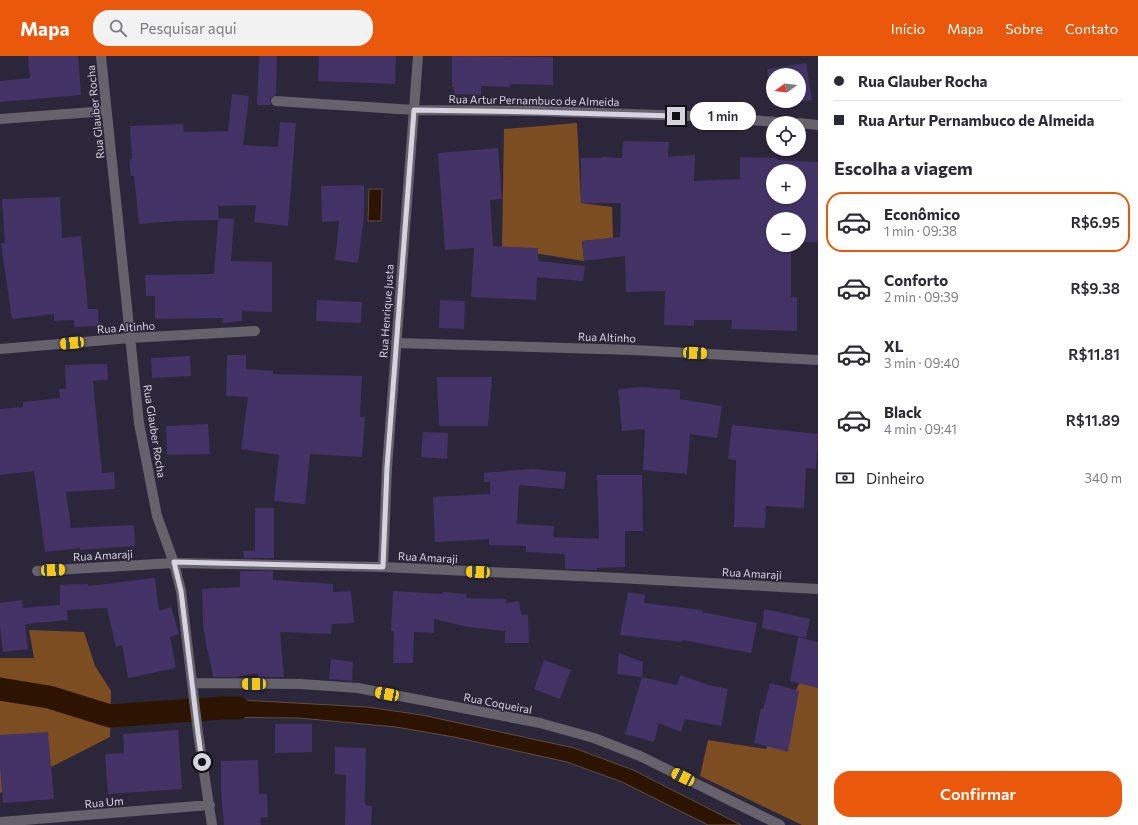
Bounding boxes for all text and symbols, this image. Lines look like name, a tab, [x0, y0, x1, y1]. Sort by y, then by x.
search box	[93, 10, 373, 46]
text: Mapa	[20, 17, 69, 40]
icon: search	[107, 17, 129, 39]
text: Pesquisar aqui	[139, 19, 237, 37]
text: Início	[891, 20, 925, 37]
text: Mapa	[947, 20, 983, 37]
text: Sobre	[1005, 20, 1043, 37]
text: Contato	[1065, 20, 1118, 37]
street label: Rua Glauber Rocha	[84, 65, 106, 159]
north arrow	[766, 68, 806, 108]
map controls	[766, 68, 806, 252]
text: Rua Glauber Rocha	[858, 72, 987, 90]
street label: Rua Artur Pernambuco de Almeida	[449, 92, 619, 108]
callout: 1 min	[690, 102, 756, 130]
route end	[667, 107, 685, 125]
text: 1 min	[708, 108, 738, 124]
text: Rua Artur Pernambuco de Almeida	[858, 111, 1095, 129]
button: locate	[766, 116, 806, 156]
text: Escolha a viagem	[834, 157, 973, 179]
button: +	[766, 164, 806, 204]
icon: car	[836, 204, 872, 240]
text: Econômico	[884, 205, 960, 223]
button: −	[766, 212, 806, 252]
text: R$6.95	[1071, 213, 1120, 231]
text: 1 min · 09:38	[884, 223, 957, 239]
street label: Rua Henrique Justa	[376, 264, 397, 358]
icon: car	[836, 270, 872, 306]
text: Conforto	[884, 271, 948, 289]
text: R$9.38	[1070, 279, 1120, 297]
text: 2 min · 09:39	[884, 289, 959, 305]
street label: Rua Altinho	[97, 318, 156, 336]
street label: Rua Altinho	[578, 329, 637, 345]
car	[60, 336, 84, 350]
icon: car	[836, 336, 872, 372]
text: XL	[884, 337, 903, 355]
text: R$11.81	[1068, 345, 1120, 363]
car	[683, 346, 707, 360]
text: 3 min · 09:40	[884, 355, 960, 371]
street label: Rua Glauber Rocha	[141, 384, 169, 478]
icon: car	[836, 402, 872, 438]
text: Black	[884, 403, 922, 421]
text: R$11.89	[1066, 411, 1120, 429]
text: 4 min · 09:41	[884, 421, 957, 437]
icon: cash	[834, 467, 856, 489]
text: Dinheiro	[866, 469, 925, 487]
text: 340 m	[1084, 470, 1122, 486]
street label: Rua Amaraji	[73, 547, 133, 563]
street label: Rua Amaraji	[398, 549, 458, 565]
car	[41, 563, 65, 577]
car	[466, 565, 490, 579]
street label: Rua Amaraji	[722, 565, 782, 581]
car	[242, 678, 266, 690]
car	[374, 686, 400, 702]
street label: Rua Coqueiral	[463, 690, 533, 716]
route start	[193, 753, 211, 771]
car	[670, 766, 696, 788]
button: Confirmar	[834, 771, 1122, 817]
street label: Rua Um	[84, 794, 124, 810]

